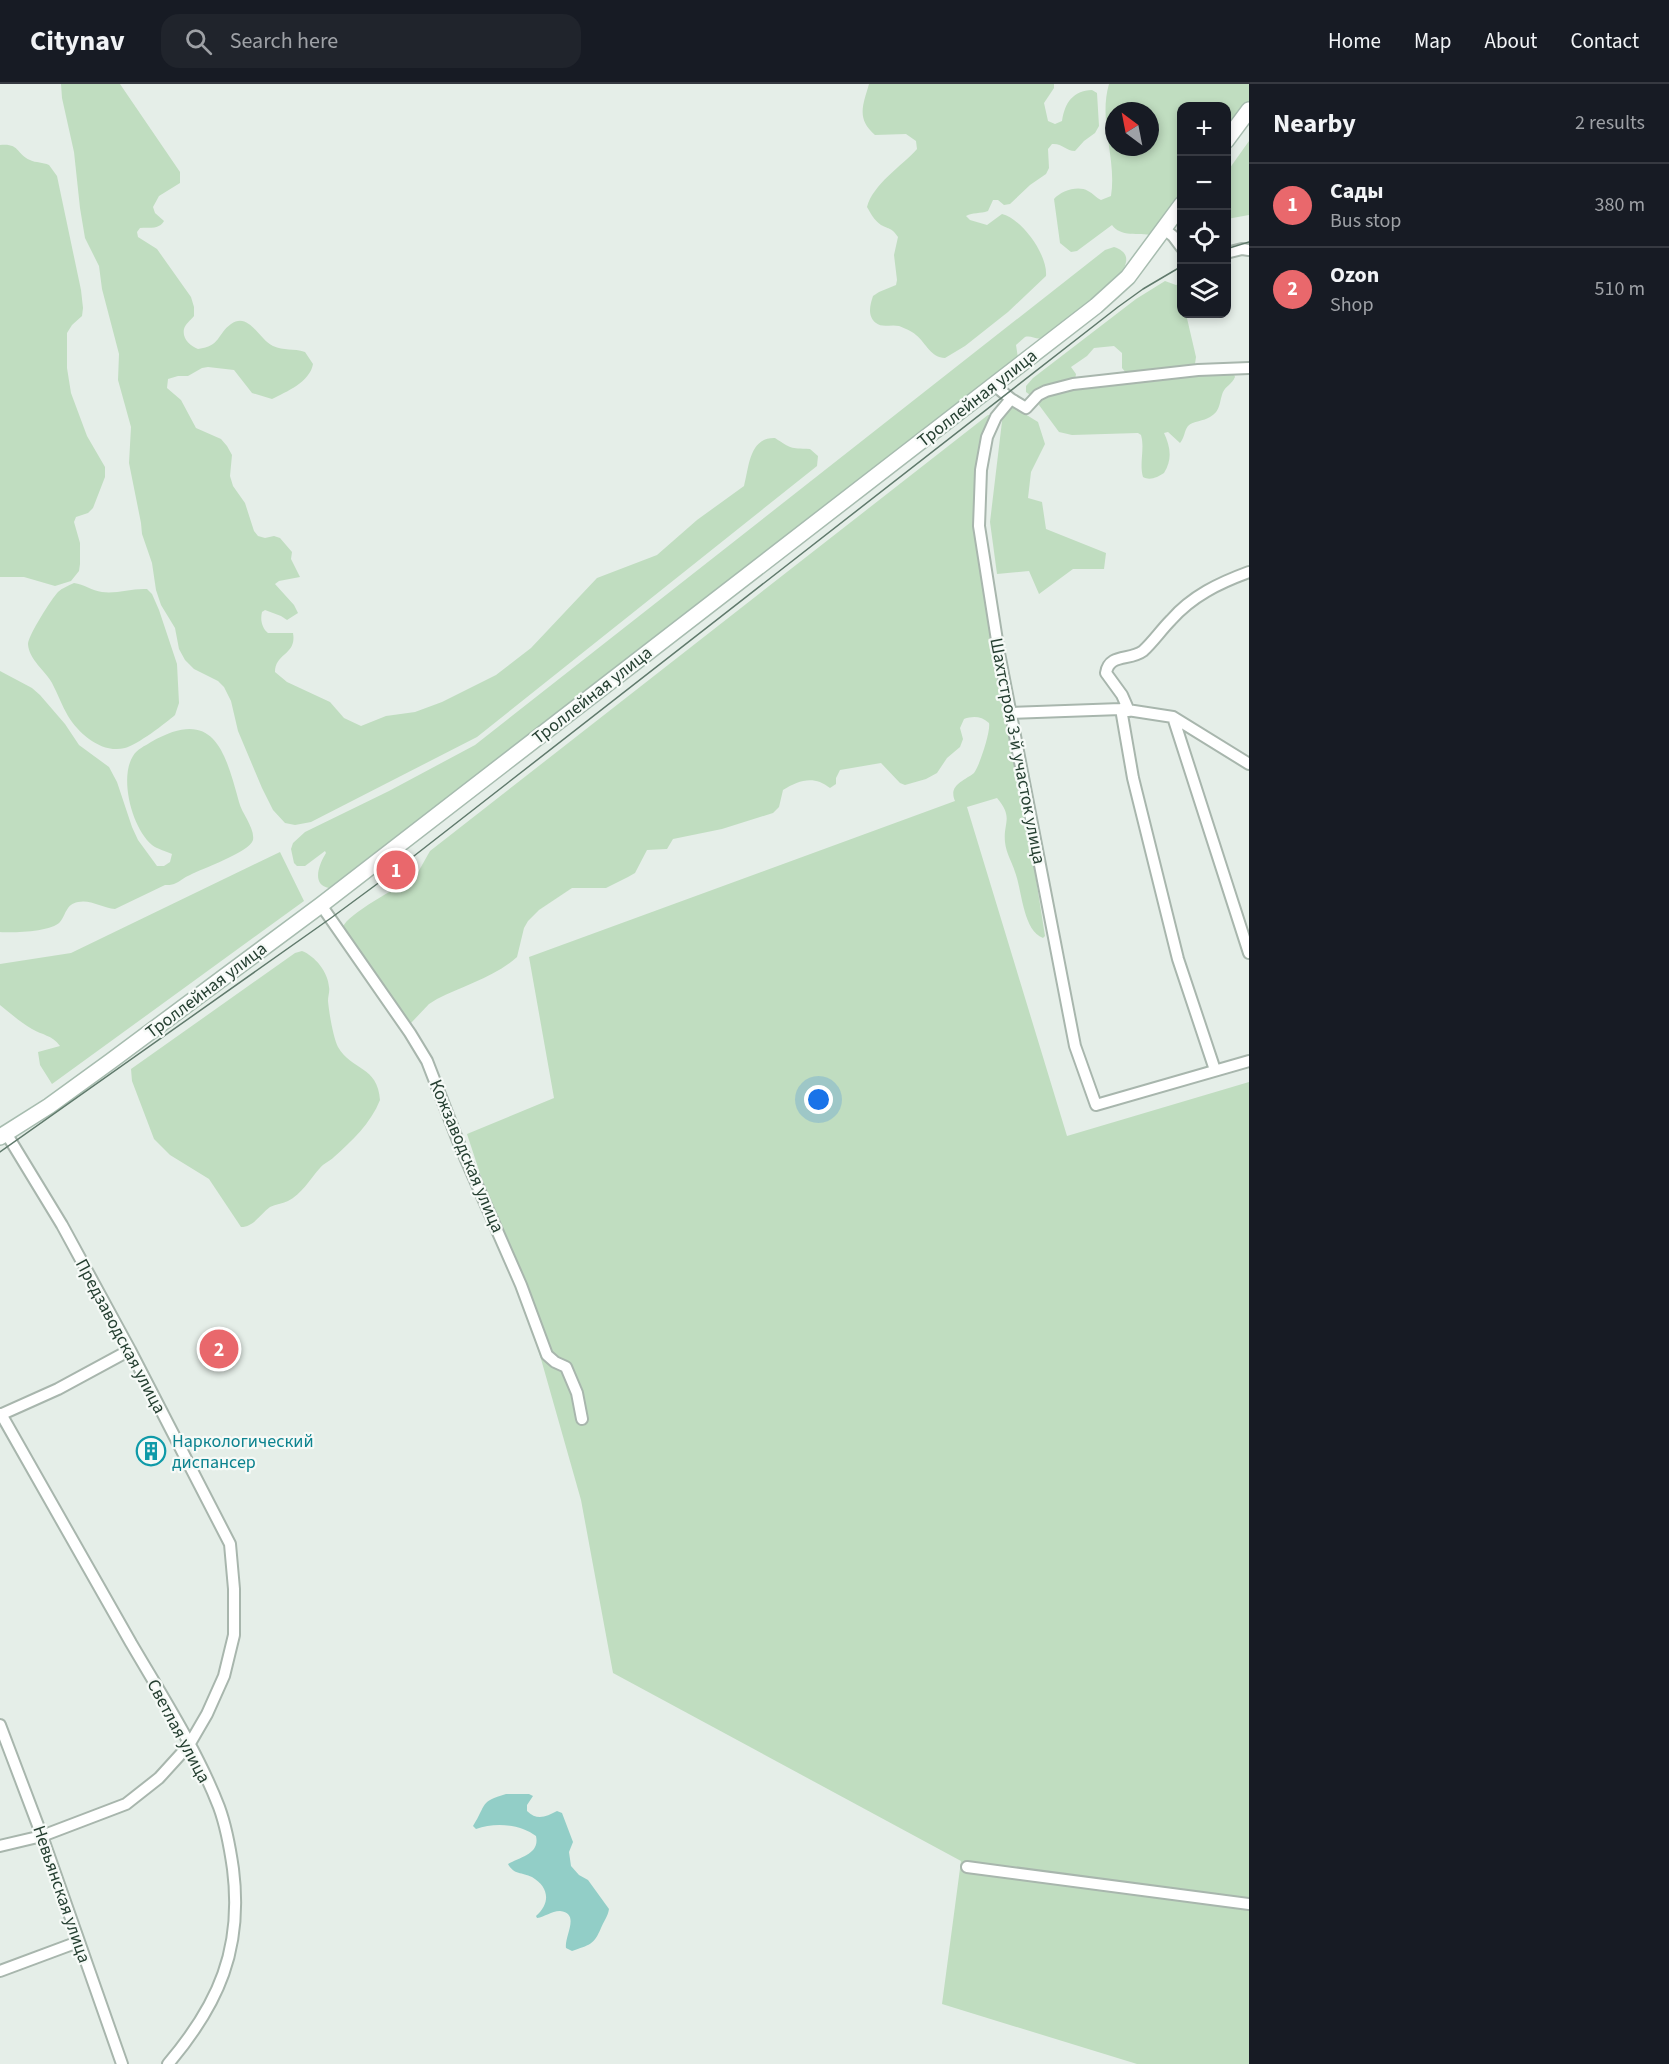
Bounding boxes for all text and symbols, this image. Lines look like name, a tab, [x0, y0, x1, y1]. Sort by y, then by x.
search box	[161, 14, 581, 68]
text: Citynav	[30, 21, 125, 61]
icon: search	[182, 25, 215, 58]
text: Search here	[230, 25, 338, 57]
text: Home	[1328, 26, 1381, 56]
text: Map	[1414, 26, 1452, 56]
text: About	[1485, 26, 1537, 56]
text: Contact	[1570, 26, 1639, 56]
north arrow	[1105, 102, 1159, 156]
map controls	[1177, 102, 1231, 318]
button: +	[1177, 102, 1231, 156]
text: Nearby	[1273, 105, 1356, 142]
text: 2 results	[1575, 109, 1645, 137]
button: −	[1177, 156, 1231, 210]
text: Сады	[1330, 175, 1384, 207]
text: 1	[1287, 191, 1298, 219]
text: 380 m	[1595, 191, 1645, 219]
text: Bus stop	[1330, 207, 1401, 235]
button: locate	[1177, 210, 1231, 264]
text: Ozon	[1330, 259, 1379, 291]
button: layers	[1177, 264, 1231, 318]
text: 2	[1287, 275, 1298, 303]
text: 510 m	[1595, 275, 1645, 303]
text: Shop	[1330, 291, 1374, 319]
street label: Троллейная улица	[912, 344, 1043, 453]
street label: Шахтстроя 3-й участок улица	[983, 636, 1052, 866]
street label: Троллейная улица	[527, 641, 658, 750]
pin: 1	[376, 848, 416, 892]
street label: Троллейная улица	[140, 936, 272, 1044]
street label: Кожзаводская улица	[423, 1076, 510, 1237]
your location	[804, 1085, 833, 1114]
street label: Предзаводская улица	[69, 1254, 172, 1418]
pin: 2	[200, 1326, 238, 1372]
place label: Наркологический диспансер	[172, 1429, 314, 1475]
building icon: Наркологический диспансер	[135, 1435, 167, 1467]
street label: Светлая улица	[141, 1675, 216, 1788]
street label: Невьянская улица	[26, 1822, 97, 1966]

